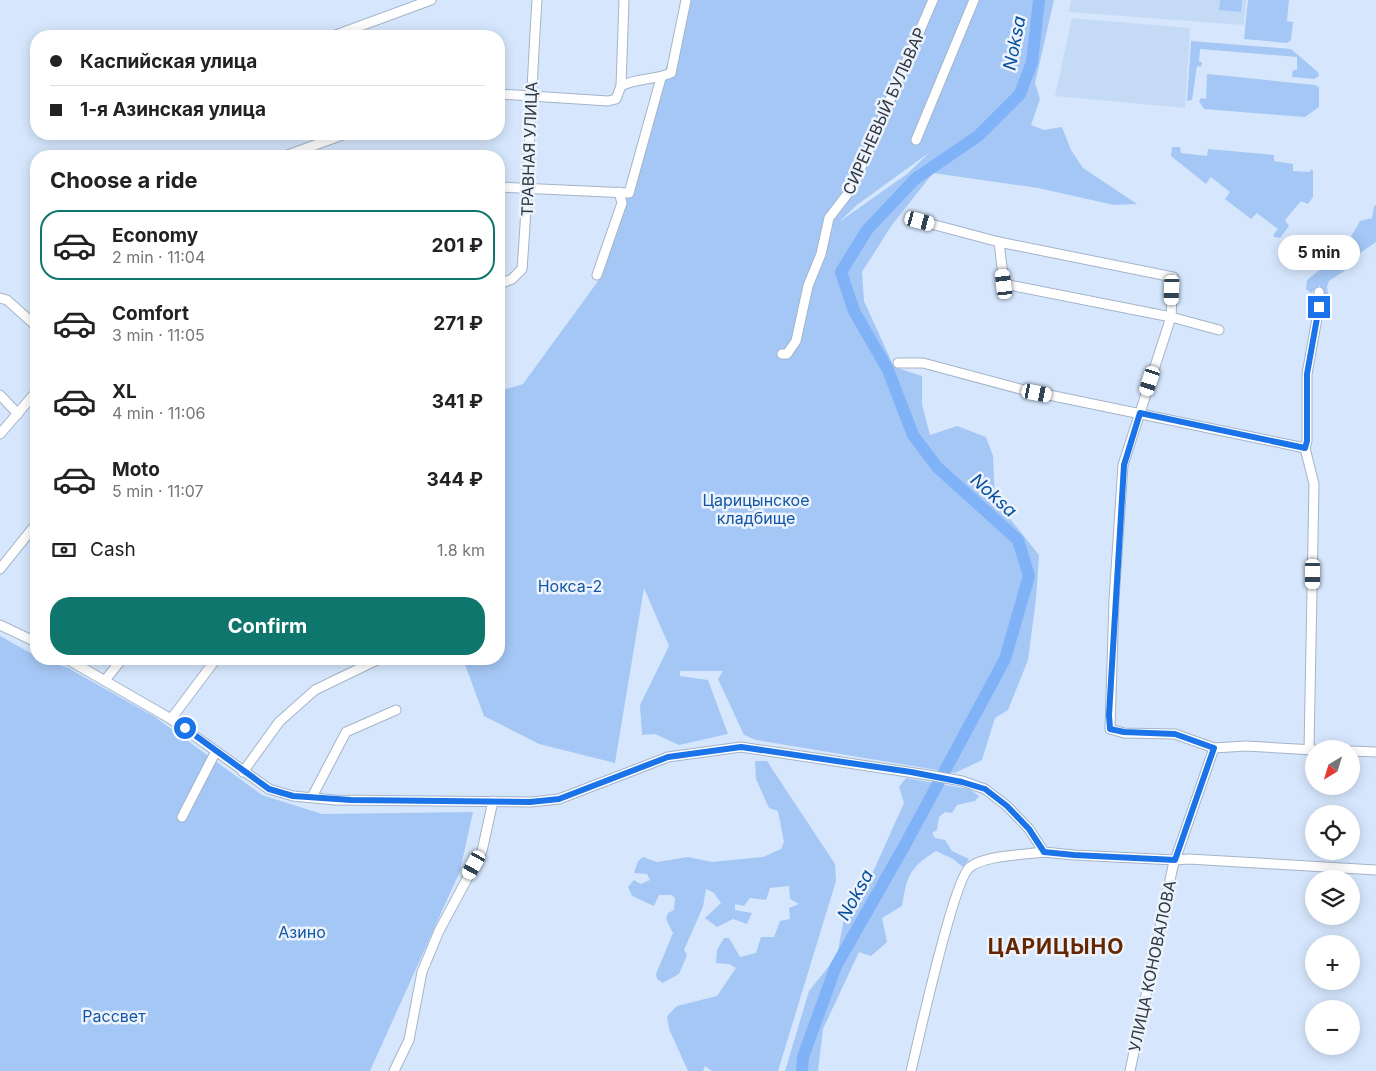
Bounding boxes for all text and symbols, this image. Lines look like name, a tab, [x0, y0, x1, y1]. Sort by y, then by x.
water label: Noksa	[998, 14, 1030, 72]
street label: СИРЕНЕВЫЙ БУЛЬВАР	[838, 24, 930, 198]
text: Каспийская улица	[80, 50, 257, 73]
street label: ТРАВНАЯ УЛИЦА	[517, 81, 541, 217]
text: 1-я Азинская улица	[80, 98, 266, 121]
text: Choose a ride	[50, 167, 198, 193]
car	[903, 210, 936, 232]
icon: car	[52, 223, 97, 268]
text: Economy	[112, 224, 198, 247]
text: 201 ₽	[431, 234, 483, 257]
callout: 5 min	[1278, 234, 1360, 270]
text: 5 min	[1298, 242, 1340, 262]
text: 2 min · 11:04	[112, 247, 205, 267]
car	[994, 268, 1013, 300]
car	[1163, 275, 1180, 305]
route end	[1308, 296, 1330, 318]
icon: car	[52, 301, 97, 346]
text: Comfort	[112, 302, 189, 325]
text: 271 ₽	[433, 312, 483, 335]
text: 3 min · 11:05	[112, 325, 205, 345]
car	[1138, 364, 1161, 398]
icon: car	[52, 379, 97, 424]
text: XL	[112, 380, 137, 403]
car	[1020, 383, 1053, 403]
text: 341 ₽	[432, 390, 483, 413]
text: 4 min · 11:06	[112, 403, 205, 423]
icon: car	[52, 457, 97, 502]
text: Moto	[112, 458, 160, 481]
text: 344 ₽	[426, 468, 483, 491]
water label: Noksa	[967, 469, 1021, 521]
text: 5 min · 11:07	[112, 481, 204, 501]
park label: Царицынское кладбище	[703, 490, 809, 528]
icon: cash	[50, 536, 78, 564]
text: Cash	[90, 538, 136, 561]
text: 1.8 km	[437, 540, 485, 560]
car	[1305, 559, 1320, 589]
park label: Нокса-2	[538, 576, 602, 596]
button: Confirm	[50, 597, 485, 655]
route start	[174, 717, 196, 739]
north arrow	[1305, 740, 1360, 795]
map controls	[1305, 740, 1360, 1055]
button: locate	[1305, 805, 1360, 860]
car	[460, 848, 487, 882]
water label: Noksa	[833, 866, 877, 924]
button: layers	[1305, 870, 1360, 925]
street label: УЛИЦА КОНОВАЛОВА	[1124, 878, 1180, 1054]
park label: Азино	[278, 922, 326, 942]
district label: ЦАРИЦЫНО	[988, 934, 1124, 959]
button: +	[1305, 935, 1360, 990]
button: −	[1305, 1000, 1360, 1055]
park label: Рассвет	[82, 1006, 146, 1026]

